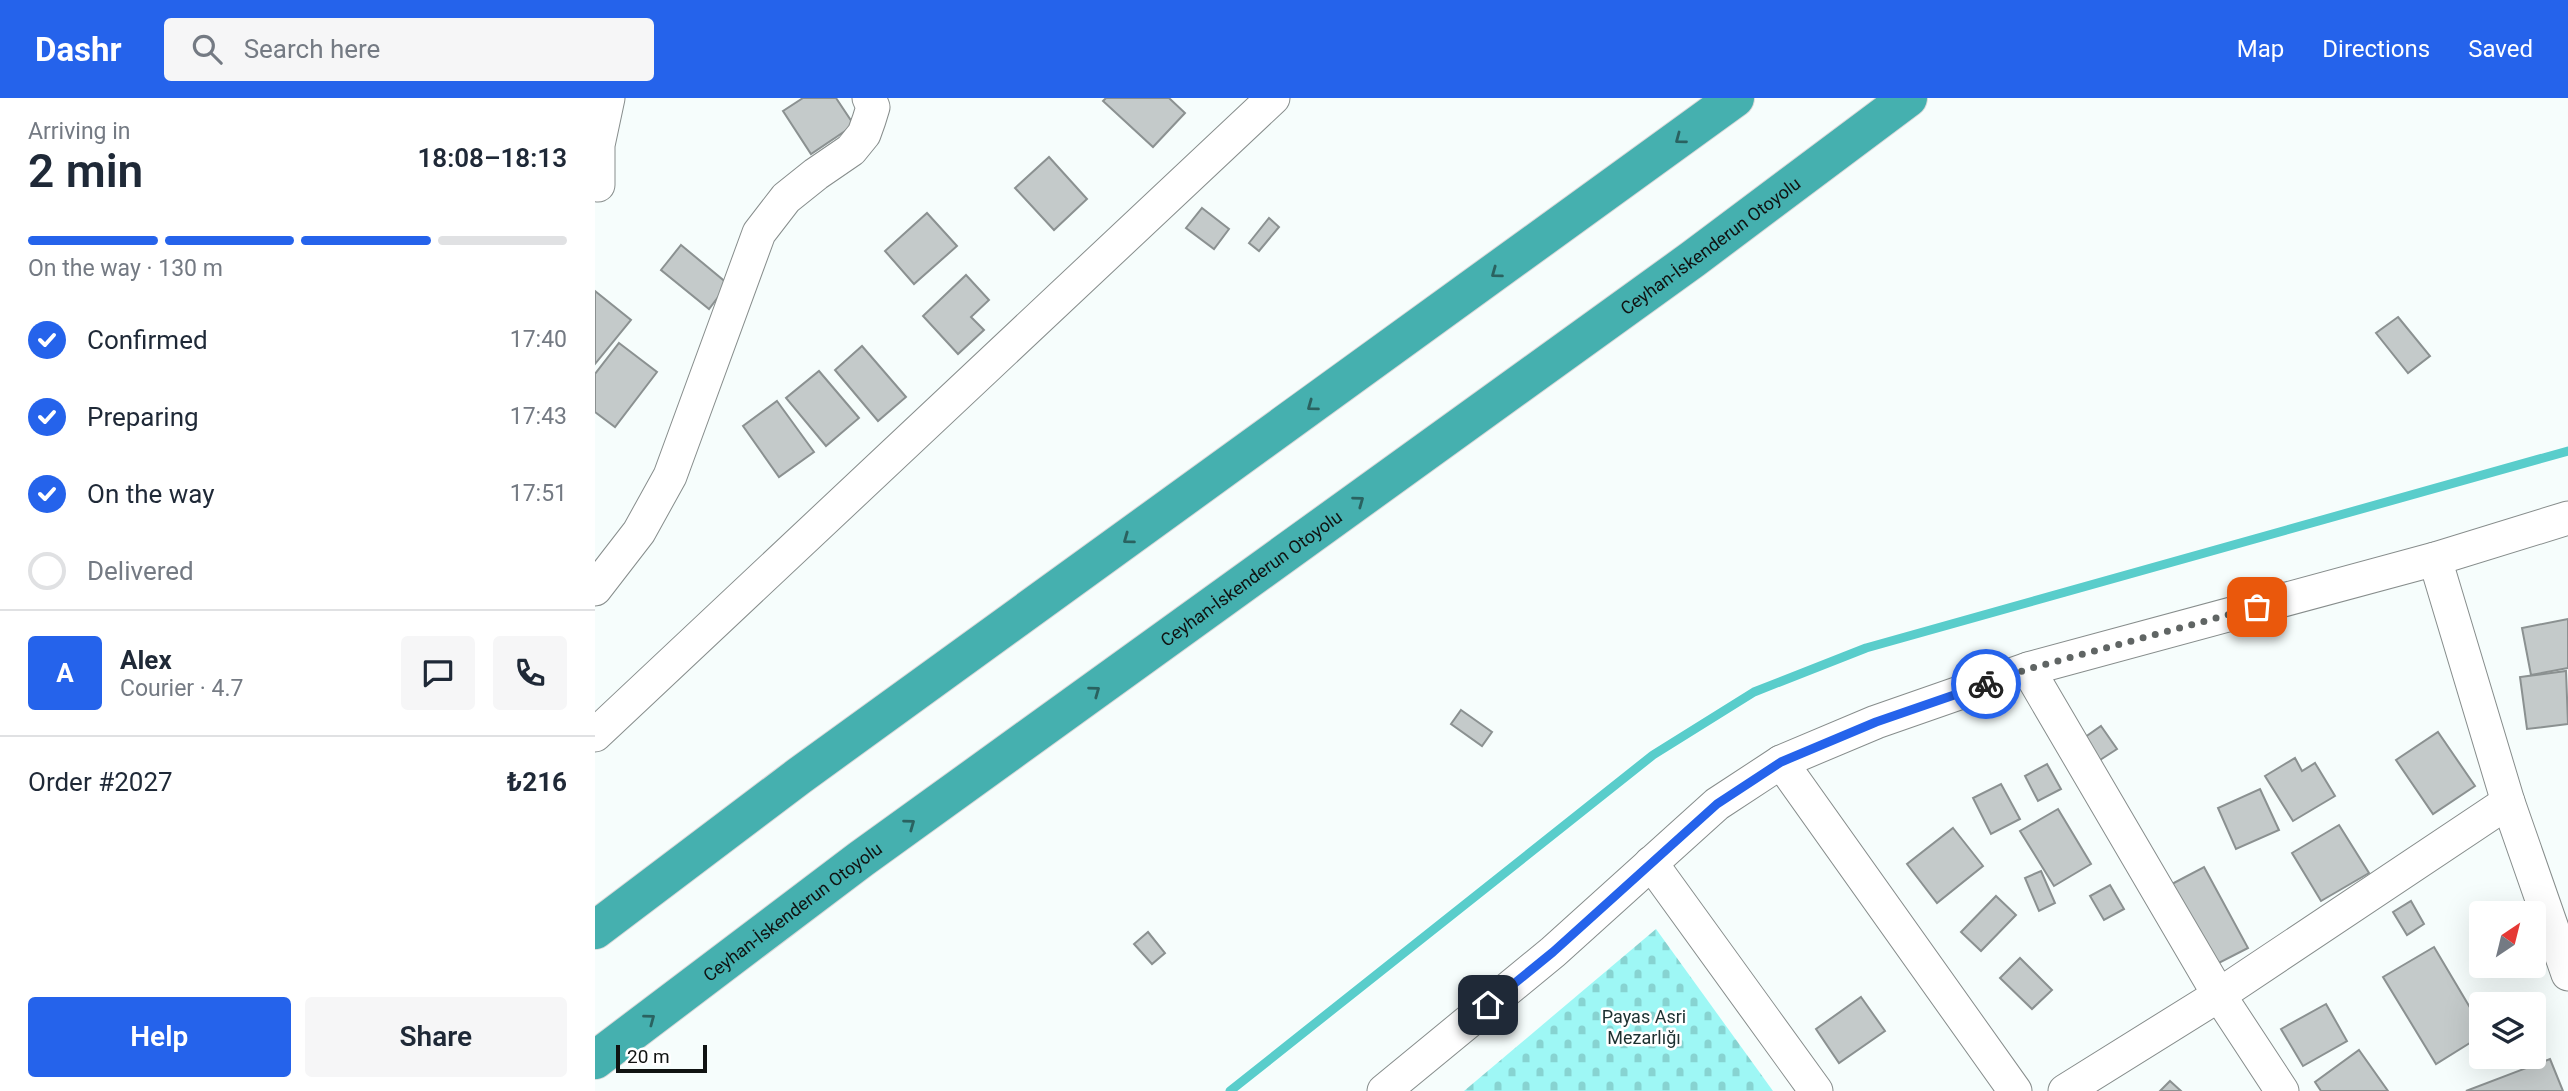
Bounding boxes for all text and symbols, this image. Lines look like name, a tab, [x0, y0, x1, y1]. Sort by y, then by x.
search box	[164, 18, 654, 81]
text: Dashr	[35, 30, 122, 69]
icon: search	[188, 30, 226, 68]
text: Search here	[244, 34, 380, 64]
text: Map	[2237, 35, 2284, 63]
text: Directions	[2322, 35, 2430, 63]
text: Saved	[2468, 35, 2533, 63]
text: Arriving in	[28, 118, 131, 145]
one-way arrow	[1676, 130, 1688, 143]
text: 18:08–18:13	[417, 143, 567, 173]
text: 2 min	[28, 144, 143, 198]
street label: Ceyhan-İskenderun Otoyolu	[1616, 172, 1804, 319]
text: On the way · 130 m	[28, 255, 223, 282]
one-way arrow	[1492, 265, 1504, 277]
icon: check	[28, 321, 66, 359]
text: Confirmed	[87, 325, 208, 355]
text: 17:40	[510, 326, 567, 353]
icon: check	[28, 398, 66, 436]
one-way arrow	[1307, 398, 1320, 410]
text: Preparing	[87, 402, 199, 432]
text: 17:43	[510, 403, 567, 430]
icon: check	[28, 475, 66, 513]
text: On the way	[87, 479, 215, 509]
text: 17:51	[510, 480, 567, 507]
one-way arrow	[1351, 496, 1364, 509]
street label: Ceyhan-İskenderun Otoyolu	[1156, 505, 1346, 650]
one-way arrow	[1123, 531, 1136, 543]
text: Delivered	[87, 556, 194, 586]
pin	[2227, 577, 2287, 637]
icon: bag	[2238, 588, 2276, 626]
button: chat	[401, 636, 475, 710]
button: phone	[493, 636, 567, 710]
text: Alex	[120, 645, 172, 675]
courier	[1951, 649, 2021, 719]
text: A	[56, 658, 74, 688]
icon: bike	[1967, 665, 2005, 703]
text: Courier · 4.7	[120, 675, 243, 702]
one-way arrow	[1087, 687, 1100, 699]
text: Order #2027	[28, 767, 173, 797]
text: ₺216	[507, 767, 567, 797]
one-way arrow	[902, 820, 915, 832]
street label: Ceyhan-İskenderun Otoyolu	[699, 837, 886, 985]
north arrow	[2469, 901, 2546, 978]
map controls	[2469, 901, 2546, 1069]
pin	[1458, 975, 1518, 1035]
icon: home	[1469, 986, 1507, 1024]
button: layers	[2469, 992, 2546, 1069]
button: Help	[28, 997, 291, 1077]
button: Share	[305, 997, 567, 1077]
park label: Payas Asri Mezarlığı	[1602, 1006, 1686, 1048]
one-way arrow	[642, 1015, 654, 1027]
scale bar	[616, 1042, 707, 1074]
text: 20 m	[627, 1045, 670, 1068]

